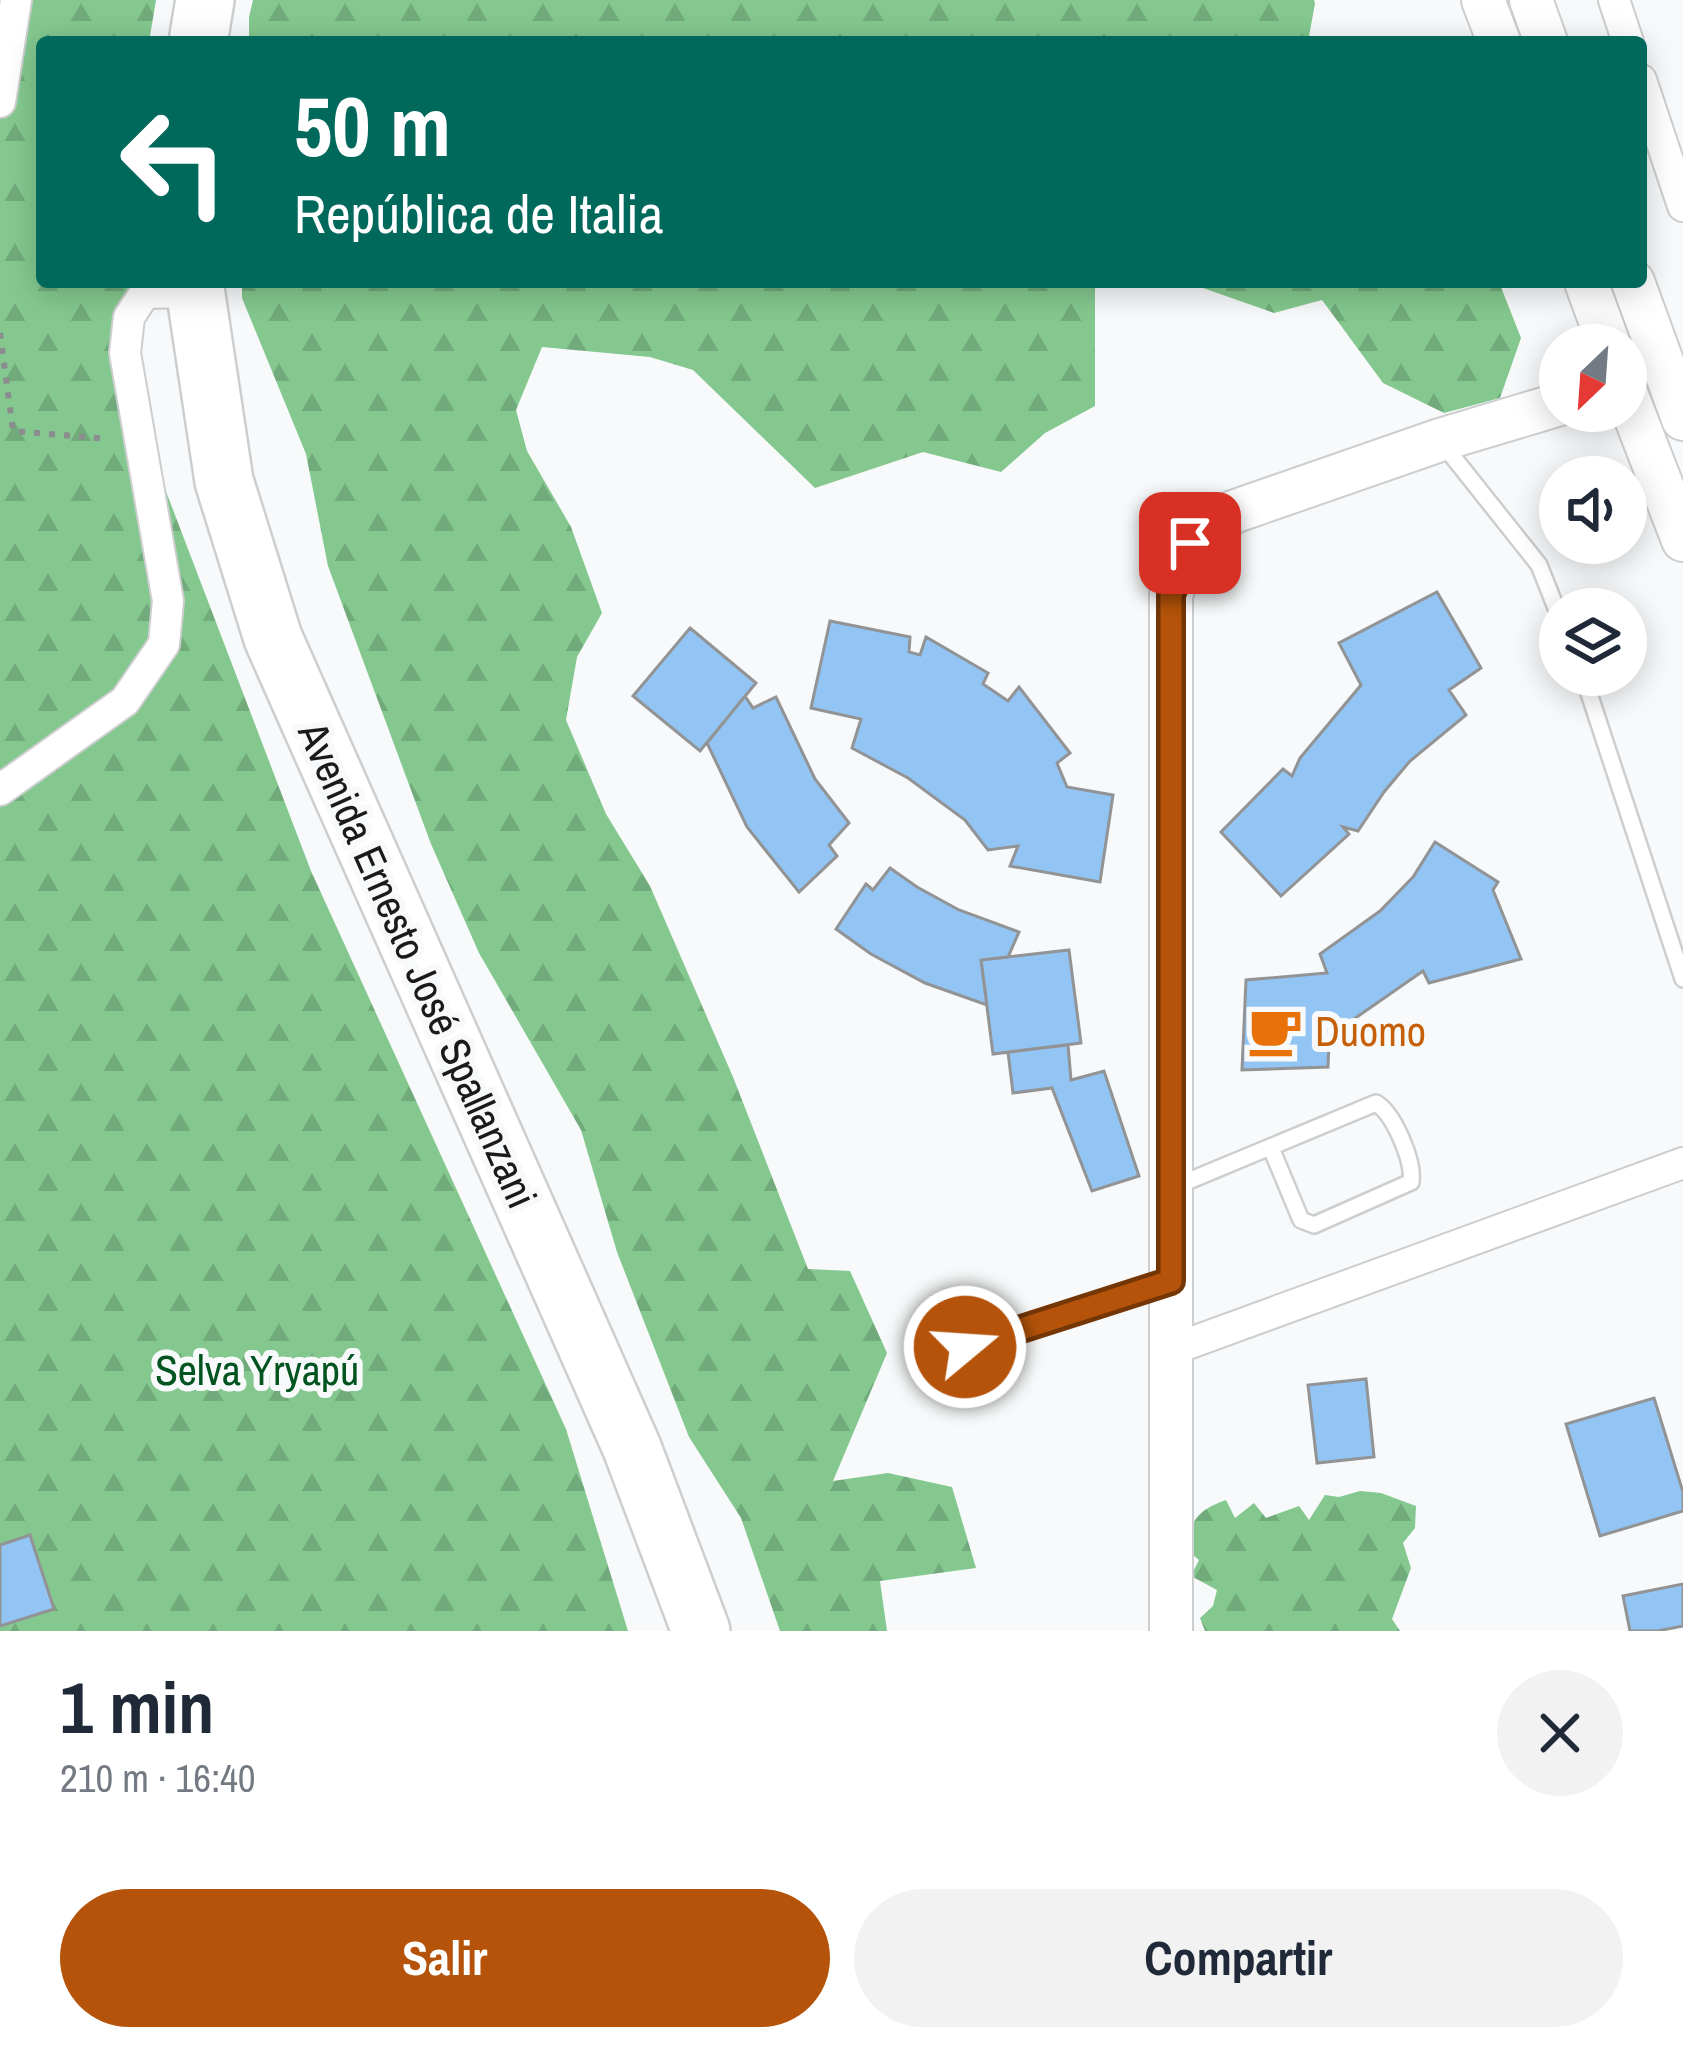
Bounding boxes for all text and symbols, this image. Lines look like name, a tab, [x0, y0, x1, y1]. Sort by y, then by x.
text: 50 m	[294, 69, 451, 182]
icon: left	[96, 84, 252, 240]
text: República de Italia	[294, 177, 663, 250]
north arrow	[1539, 324, 1647, 432]
map controls	[1539, 324, 1647, 696]
button: sound	[1539, 456, 1647, 564]
pin	[1139, 492, 1241, 594]
icon: arrive	[1157, 510, 1223, 576]
button: layers	[1539, 588, 1647, 696]
street label: Avenida Ernesto José Spallanzani	[285, 712, 551, 1217]
cafe icon: Duomo	[1246, 1002, 1304, 1060]
place label: Duomo	[1315, 1003, 1426, 1059]
position arrow	[902, 1284, 1028, 1410]
park label: Selva Yryapú	[155, 1342, 359, 1398]
text: 1 min	[60, 1658, 214, 1755]
button: close	[1497, 1670, 1623, 1796]
text: 210 m · 16:40	[60, 1752, 256, 1804]
button: Salir	[60, 1889, 830, 2027]
button: Compartir	[854, 1889, 1623, 2027]

